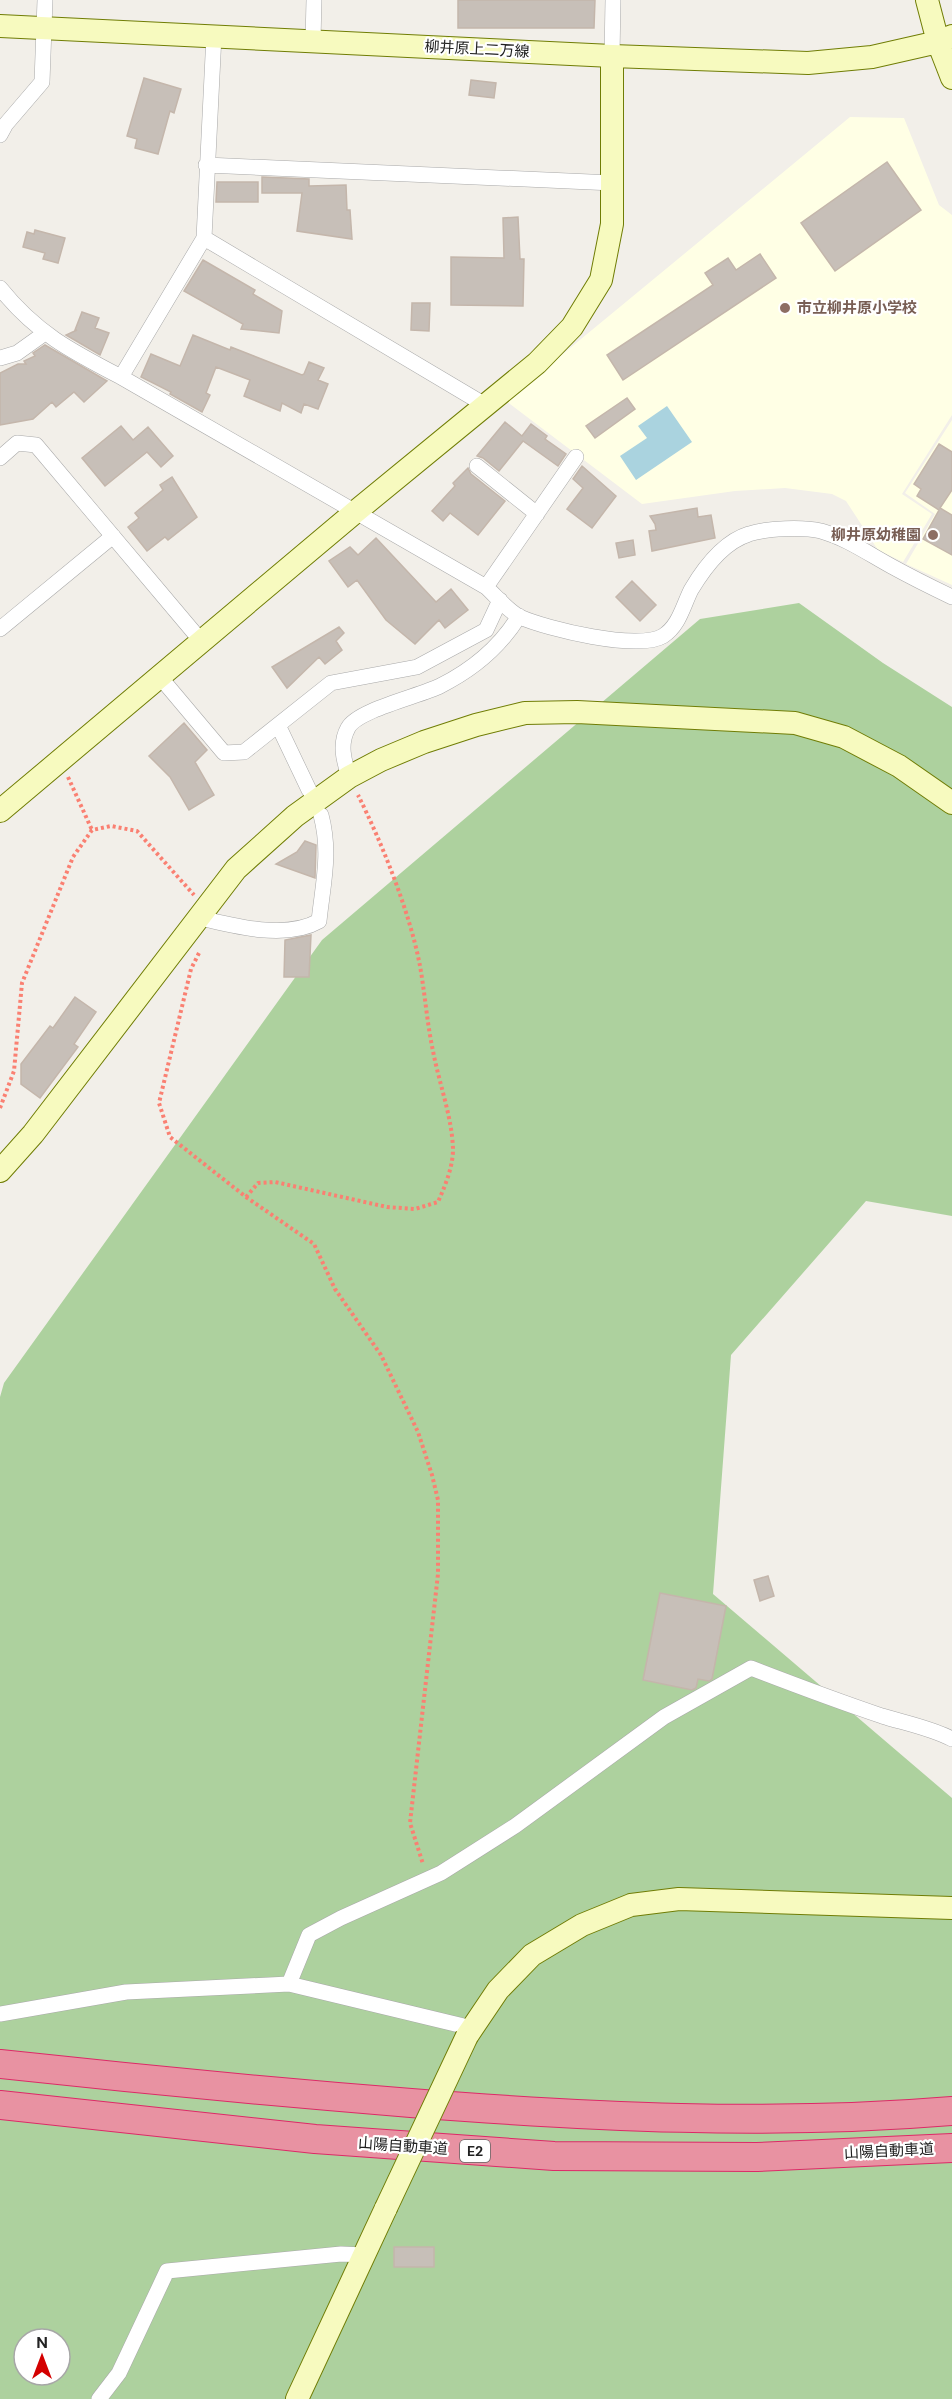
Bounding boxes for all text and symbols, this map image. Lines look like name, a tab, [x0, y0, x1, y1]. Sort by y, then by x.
street label: 柳井原上二万線	[424, 36, 530, 62]
place label: 市立柳井原小学校	[797, 298, 917, 318]
marker: 市立柳井原小学校	[778, 301, 792, 315]
place label: 柳井原幼稚園	[831, 525, 921, 545]
marker: 柳井原幼稚園	[926, 528, 940, 542]
street label: 山陽自動車道	[357, 2133, 449, 2159]
street label: 山陽自動車道	[844, 2139, 934, 2163]
road number: E2	[460, 2140, 490, 2162]
north arrow	[12, 2327, 72, 2387]
text: N	[36, 2332, 48, 2353]

